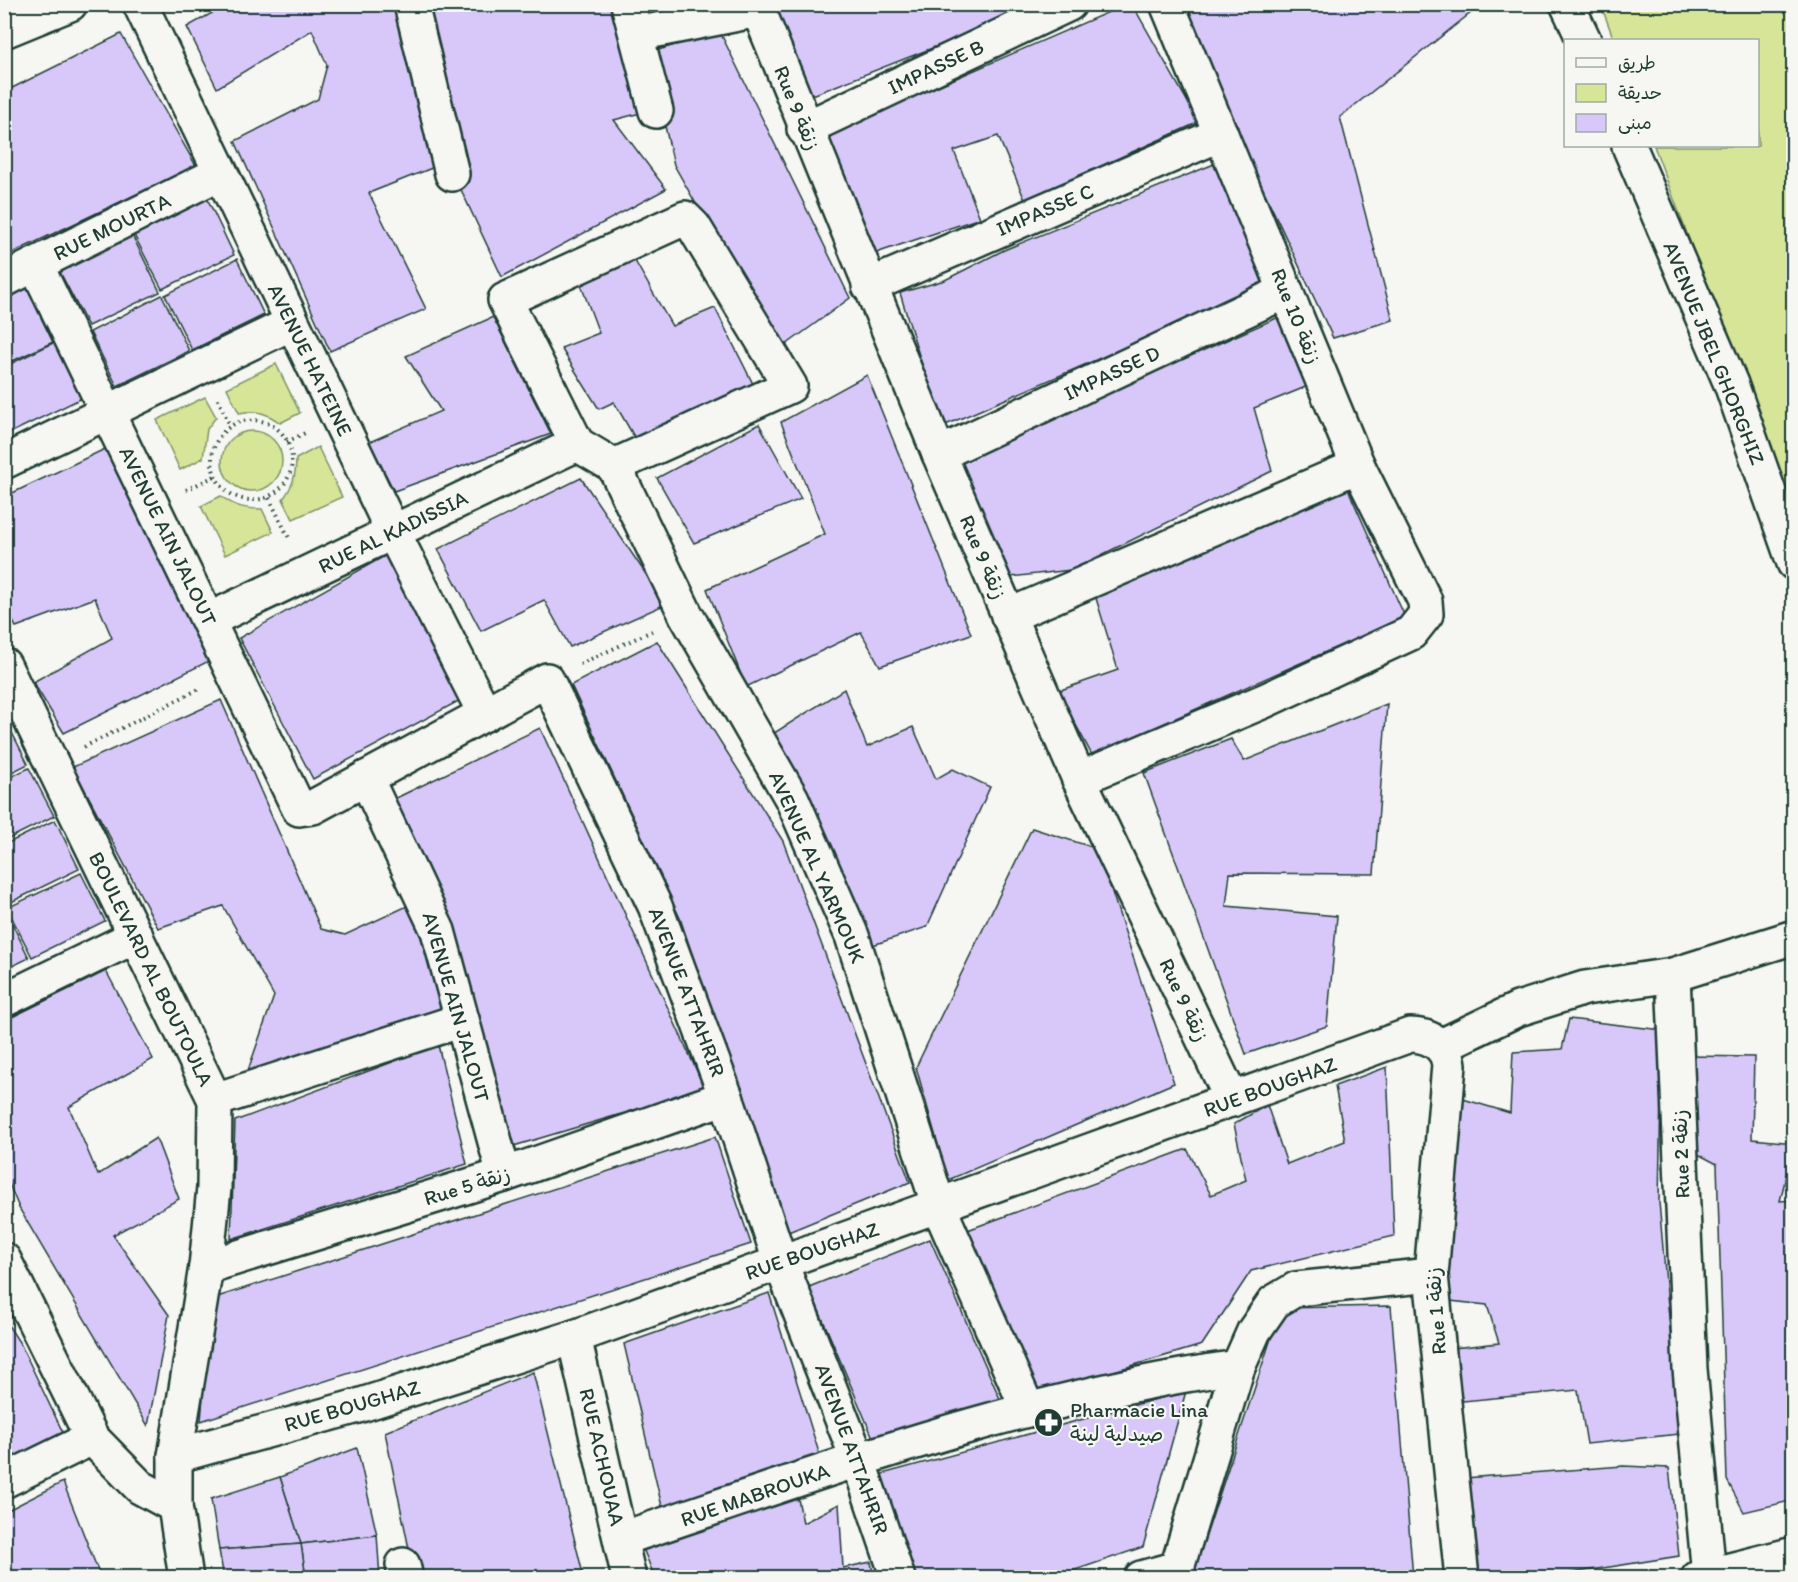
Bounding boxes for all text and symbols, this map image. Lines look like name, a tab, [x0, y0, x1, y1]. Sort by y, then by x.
street label: IMPASSE B	[884, 33, 988, 100]
legend	[1564, 39, 1759, 147]
text: طريق	[1618, 52, 1656, 74]
street label: Rue 9 زنقة	[769, 62, 826, 154]
text: حديقة	[1618, 82, 1662, 104]
text: مبنى	[1618, 112, 1652, 134]
street label: IMPASSE C	[992, 178, 1097, 241]
street label: RUE MOURTA	[49, 187, 175, 266]
street label: AVENUE JBEL GHORGHIZ	[1658, 238, 1771, 468]
street label: Rue 10 زنقة	[1266, 264, 1327, 367]
street label: AVENUE HATEINE	[263, 280, 358, 440]
street label: IMPASSE D	[1060, 339, 1164, 406]
street label: AVENUE AIN JALOUT	[114, 442, 223, 630]
street label: RUE AL KADISSIA	[314, 484, 472, 579]
street label: Rue 9 زنقة	[955, 511, 1012, 603]
street label: AVENUE AL YARMOUK	[764, 767, 871, 967]
street label: BOULEVARD AL BOUTOULA	[84, 847, 219, 1091]
street label: AVENUE ATTAHRIR	[644, 903, 731, 1080]
street label: AVENUE AIN JALOUT	[417, 909, 496, 1105]
street label: Rue 9 زنقة	[1154, 954, 1215, 1045]
street label: RUE BOUGHAZ	[1200, 1051, 1340, 1122]
street label: Rue 2 زنقة	[1666, 1109, 1695, 1199]
street label: Rue 5 زنقة	[421, 1161, 513, 1211]
street label: RUE BOUGHAZ	[742, 1216, 882, 1285]
street label: Rue 1 زنقة	[1420, 1266, 1451, 1356]
street label: AVENUE ATTAHRIR	[810, 1360, 895, 1538]
street label: RUE BOUGHAZ	[281, 1374, 423, 1437]
street label: RUE ACHOUAA	[574, 1386, 631, 1529]
place label: Pharmacie Lina صيدلية لينة	[1070, 1397, 1208, 1446]
pharmacy icon: Pharmacie Lina صيدلية لينة	[1033, 1406, 1065, 1438]
street label: RUE MABROUKA	[677, 1457, 833, 1532]

